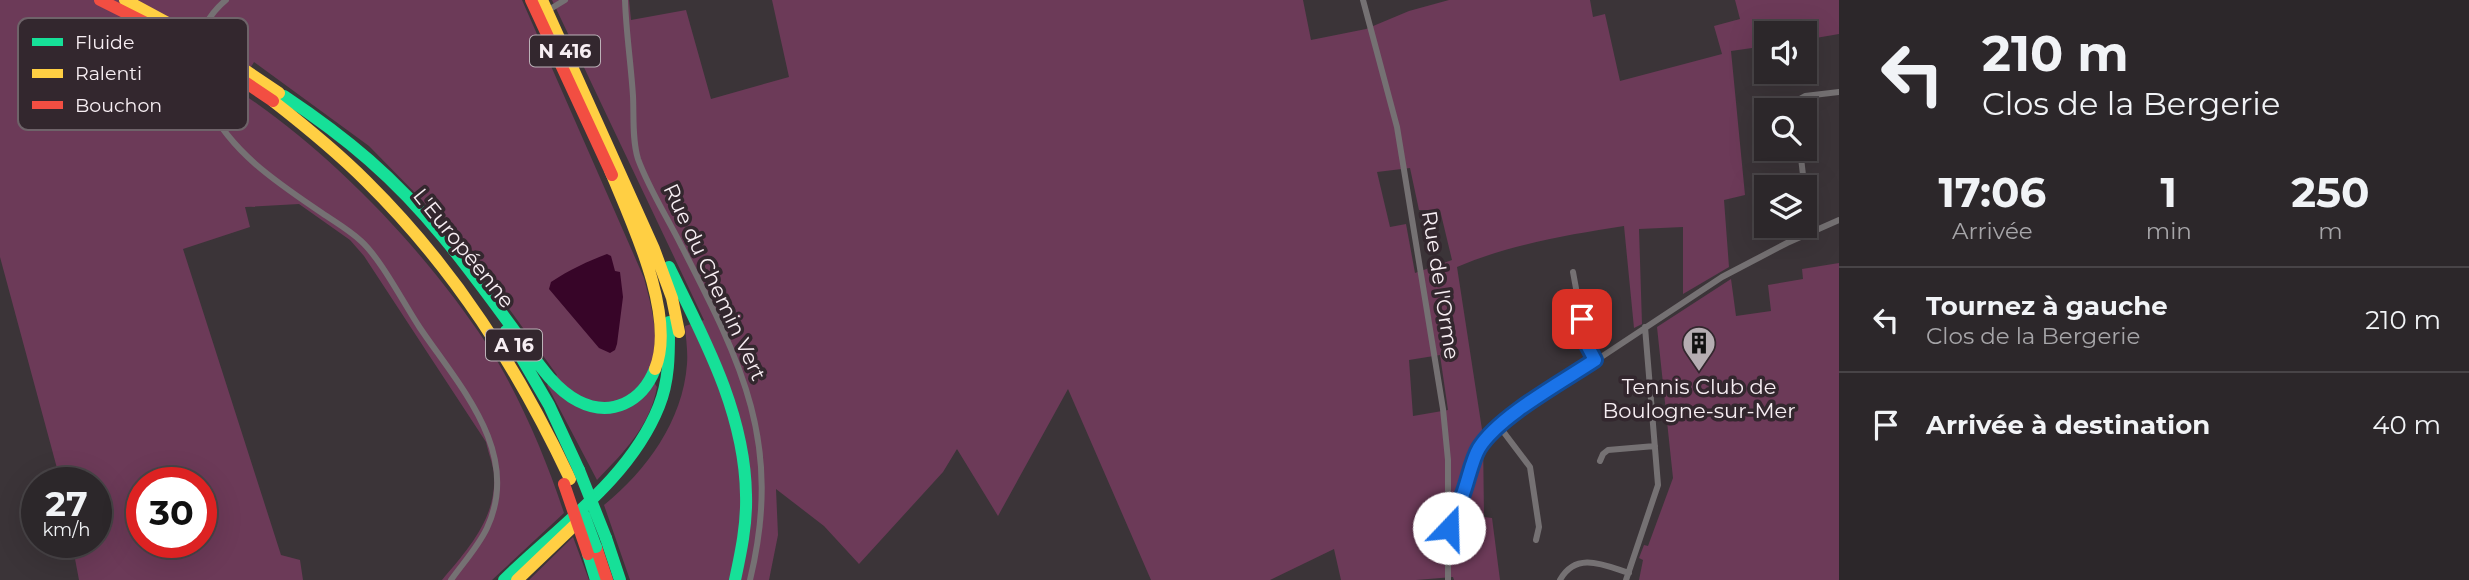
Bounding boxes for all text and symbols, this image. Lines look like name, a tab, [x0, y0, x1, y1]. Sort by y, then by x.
legend	[18, 18, 248, 130]
map controls	[1754, 21, 1817, 238]
button: sound	[1754, 21, 1817, 84]
text: 210 m	[1982, 24, 2129, 83]
icon: left	[1867, 28, 1958, 119]
text: Fluide	[75, 31, 134, 54]
road number: N 416	[530, 36, 600, 66]
text: Ralenti	[75, 62, 142, 85]
text: Clos de la Bergerie	[1982, 84, 2280, 123]
text: Bouchon	[75, 94, 162, 117]
button: search	[1754, 98, 1817, 161]
text: 17:06	[1938, 166, 2046, 218]
text: 1	[2161, 166, 2177, 218]
text: 250	[2291, 166, 2370, 218]
button: layers	[1754, 175, 1817, 238]
street label: Rue du Chemin Vert	[658, 180, 772, 384]
street label: L'Européenne	[408, 183, 520, 313]
street label: Rue de l'Orme	[1417, 209, 1465, 361]
text: Arrivée	[1952, 217, 2033, 245]
text: min	[2146, 217, 2192, 245]
text: m	[2318, 217, 2343, 245]
pin	[1552, 289, 1612, 349]
text: Tournez à gauche	[1926, 290, 2168, 322]
icon: arrive	[1563, 300, 1601, 338]
icon: left	[1867, 301, 1905, 339]
text: 210 m	[2365, 304, 2441, 336]
text: Clos de la Bergerie	[1926, 322, 2140, 350]
building icon: Tennis Club de Boulogne-sur-Mer	[1680, 324, 1718, 373]
road number: A 16	[486, 330, 542, 360]
place label: Tennis Club de Boulogne-sur-Mer	[1602, 374, 1796, 423]
icon: arrive	[1867, 406, 1905, 444]
text: Arrivée à destination	[1926, 409, 2210, 441]
text: 40 m	[2372, 409, 2441, 441]
speed limit sign: 30	[126, 467, 217, 558]
text: 27	[45, 482, 88, 525]
position arrow	[1412, 491, 1486, 565]
text: km/h	[42, 519, 91, 541]

